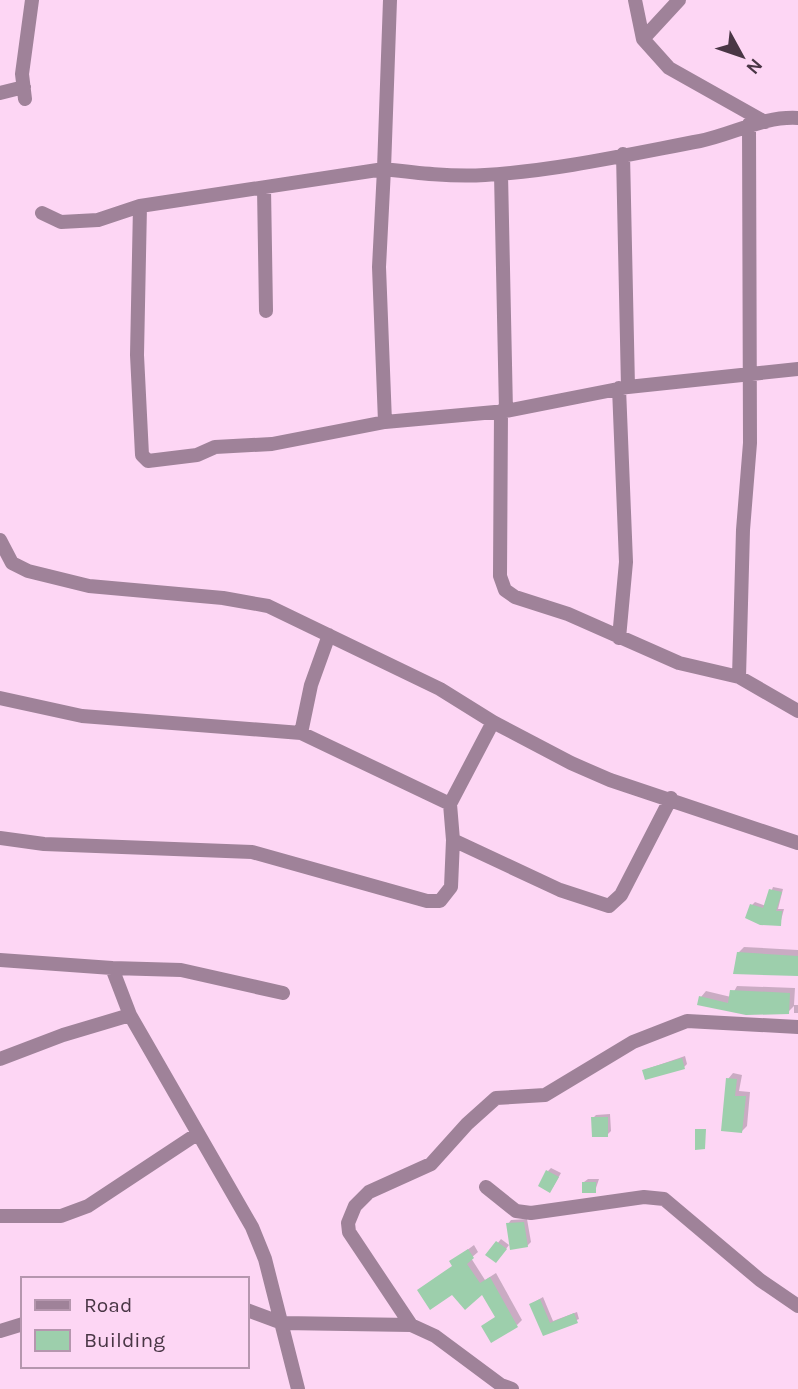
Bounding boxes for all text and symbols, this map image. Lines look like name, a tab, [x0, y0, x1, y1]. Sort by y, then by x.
north arrow	[707, 21, 777, 91]
text: N	[741, 54, 767, 79]
legend	[21, 1277, 248, 1368]
text: Road	[84, 1293, 132, 1317]
text: Building	[84, 1328, 165, 1352]

